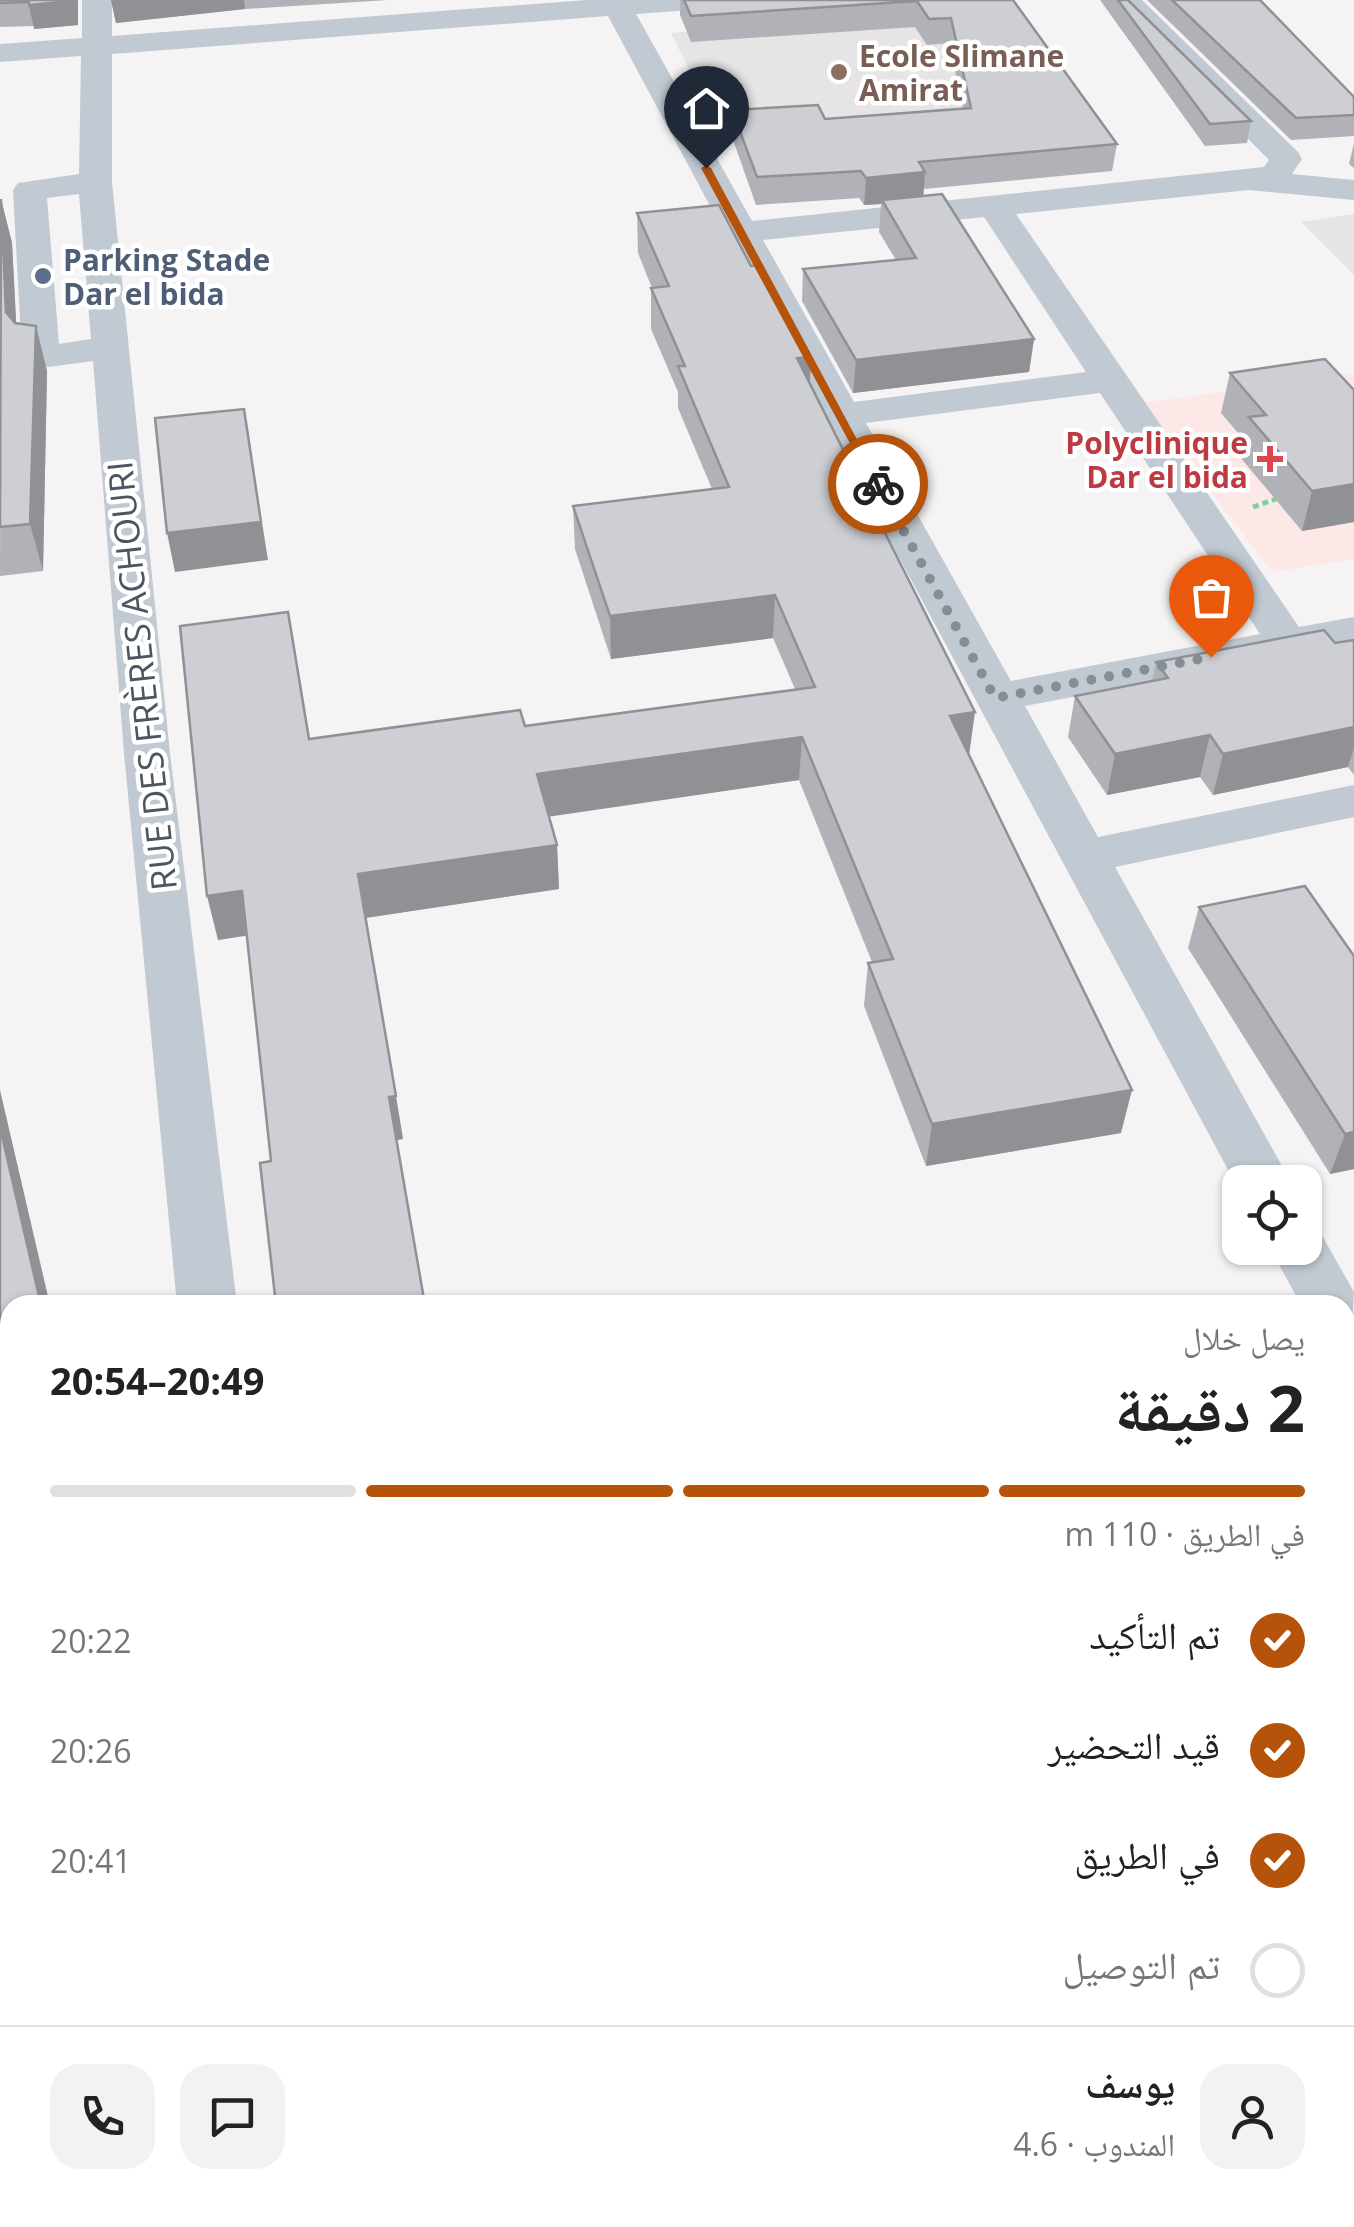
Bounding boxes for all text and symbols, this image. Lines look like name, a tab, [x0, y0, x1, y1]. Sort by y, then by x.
place label: Ecole Slimane Amirat	[859, 35, 1064, 110]
marker: Ecole Slimane Amirat	[828, 61, 850, 83]
pin	[664, 66, 749, 169]
icon: home	[679, 81, 734, 136]
place label: Parking Stade Dar el bida	[63, 239, 270, 314]
marker: Parking Stade Dar el bida	[32, 265, 54, 287]
place label: Polyclinique Dar el bida	[1065, 422, 1248, 497]
courier	[828, 434, 928, 534]
marker: Polyclinique Dar el bida	[1257, 446, 1283, 472]
icon: bike	[851, 457, 906, 512]
street label: RUE DES FRÈRES ACHOURI	[95, 459, 187, 893]
pin	[1169, 555, 1254, 658]
icon: bag	[1184, 570, 1239, 625]
map controls	[1222, 1165, 1322, 1265]
button: locate	[1222, 1165, 1322, 1265]
text: يصل خلال	[1183, 1316, 1305, 1359]
text: 20:49–20:54	[50, 1354, 265, 1406]
text: 2 دقيقة	[1114, 1363, 1305, 1451]
text: في الطريق · 110 m	[1064, 1512, 1305, 1555]
text: تم التأكيد	[1089, 1608, 1220, 1660]
icon: check	[1250, 1613, 1305, 1668]
text: 20:22	[50, 1619, 132, 1662]
text: قيد التحضير	[1048, 1718, 1220, 1770]
icon: check	[1250, 1723, 1305, 1778]
text: 20:26	[50, 1729, 132, 1772]
text: في الطريق	[1074, 1828, 1220, 1880]
icon: check	[1250, 1833, 1305, 1888]
text: 20:41	[50, 1839, 132, 1882]
text: تم التوصيل	[1062, 1938, 1220, 1990]
text: يوسف	[1085, 2057, 1175, 2109]
button: phone	[50, 2064, 155, 2169]
button: chat	[180, 2064, 285, 2169]
button: person	[1200, 2064, 1305, 2169]
text: المندوب · 4.6	[1013, 2122, 1175, 2165]

